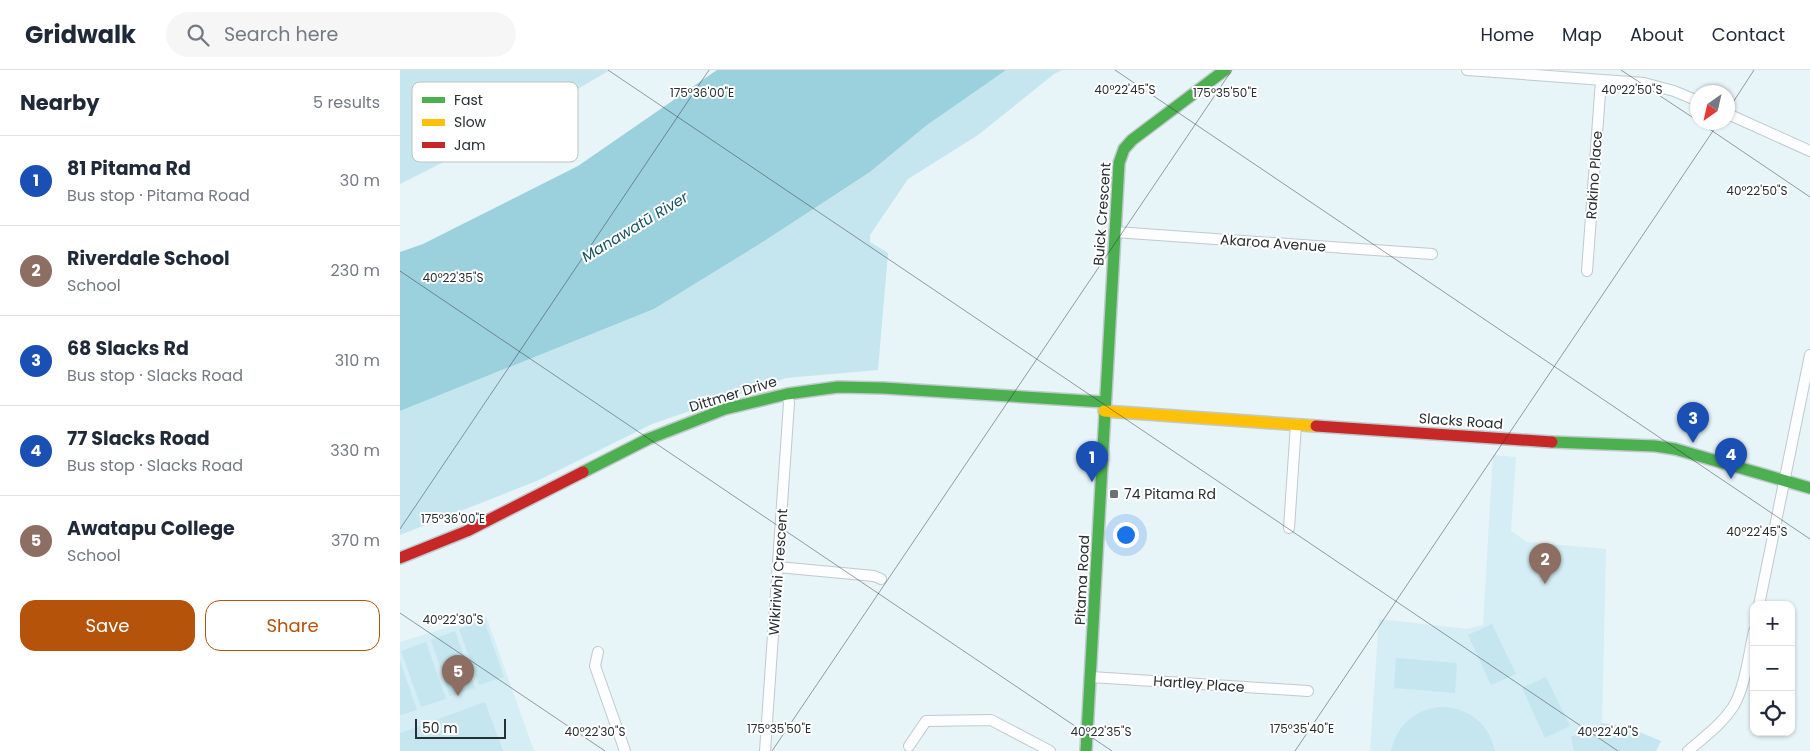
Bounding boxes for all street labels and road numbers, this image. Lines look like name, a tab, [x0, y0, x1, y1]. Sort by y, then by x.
street label: Rakino Place	[1581, 130, 1607, 220]
street label: Buick Crescent	[1088, 162, 1116, 266]
street label: Akaroa Avenue	[1219, 229, 1327, 257]
street label: Dittmer Drive	[687, 371, 780, 417]
street label: Slacks Road	[1418, 408, 1504, 434]
street label: Wikiriwhi Crescent	[764, 508, 792, 636]
street label: Pitama Road	[1070, 534, 1094, 626]
street label: Hartley Place	[1153, 671, 1246, 697]

